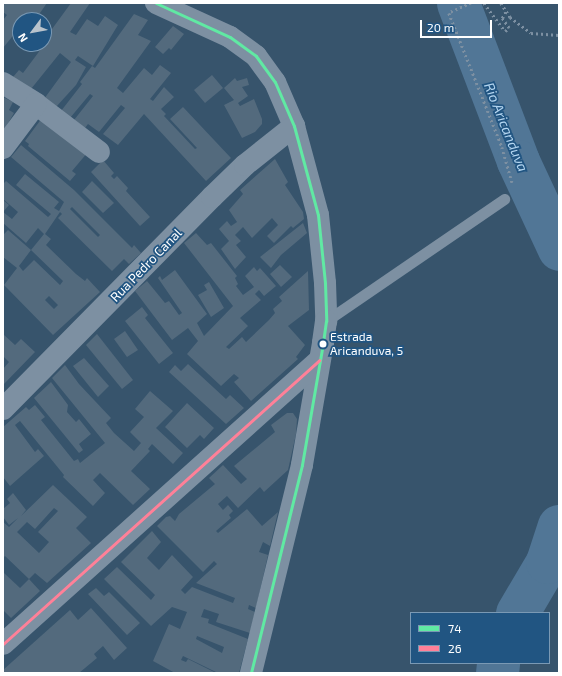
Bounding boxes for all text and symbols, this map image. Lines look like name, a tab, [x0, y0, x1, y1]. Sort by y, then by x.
north arrow	[12, 12, 52, 52]
scale bar	[422, 12, 494, 38]
text: 20 m	[427, 20, 454, 34]
text: N	[15, 31, 30, 45]
water label: Rio Aricanduva	[480, 80, 532, 174]
street label: Rua Pedro Canal	[107, 225, 185, 305]
place label: Estrada Aricanduva, 5	[330, 330, 403, 358]
marker: Estrada Aricanduva, 5	[318, 339, 328, 349]
legend	[410, 612, 550, 664]
text: 74	[448, 621, 462, 635]
text: 26	[448, 641, 462, 655]

